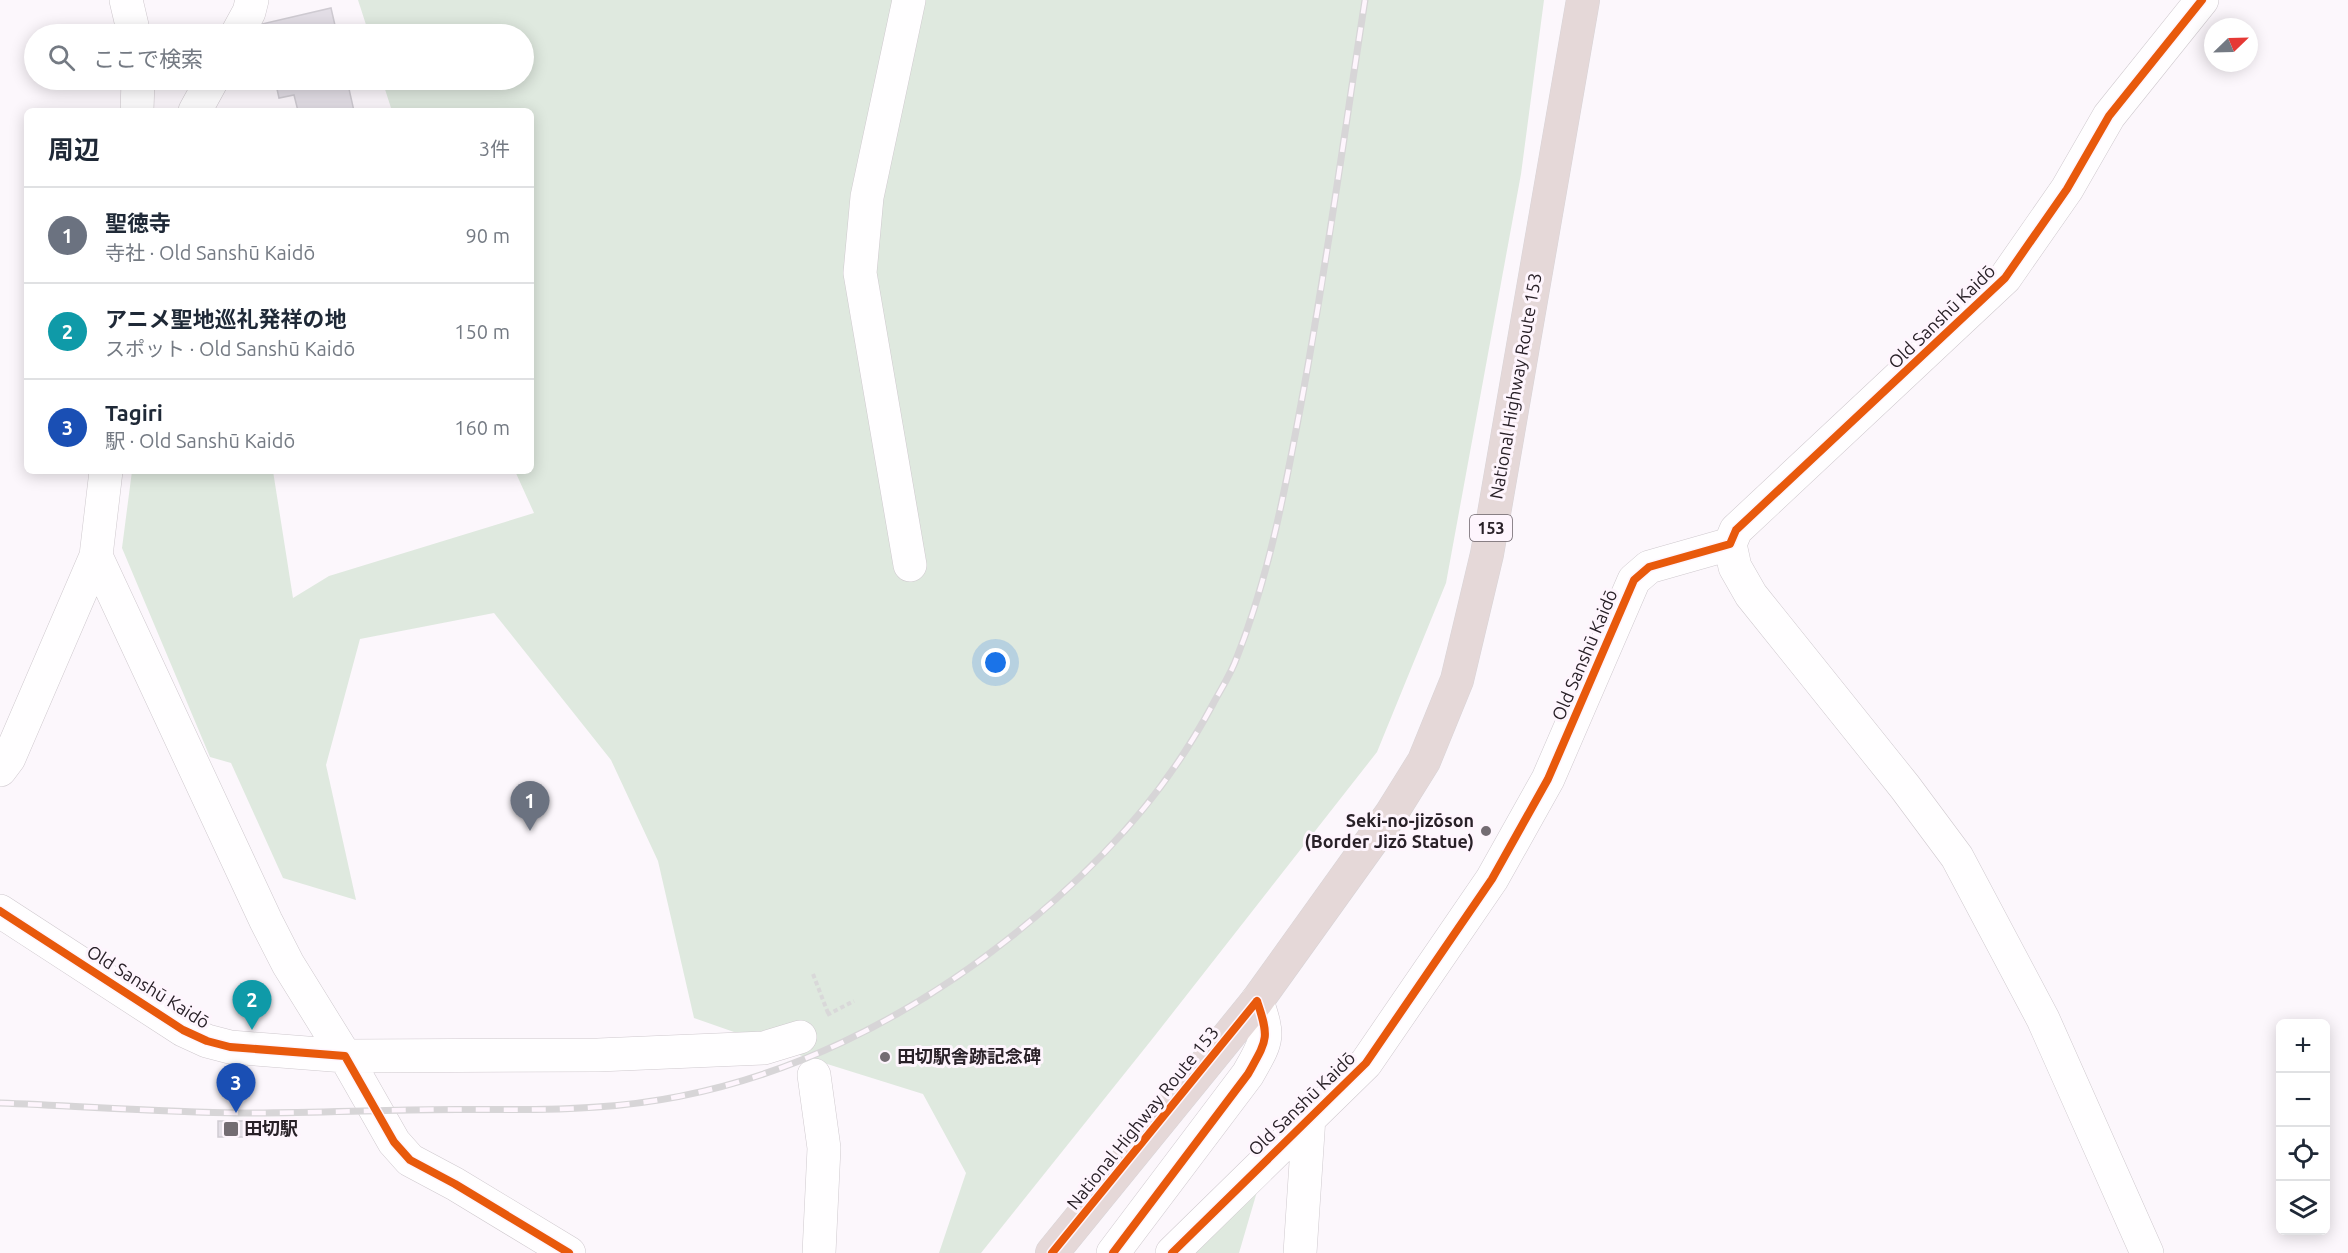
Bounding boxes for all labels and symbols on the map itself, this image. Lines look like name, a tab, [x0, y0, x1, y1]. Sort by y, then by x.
north arrow	[2204, 18, 2258, 72]
street label: Old Sanshū Kaidō	[1884, 260, 1999, 372]
street label: National Highway Route 153	[1485, 271, 1545, 501]
road number: 153	[1470, 515, 1512, 541]
street label: Old Sanshū Kaidō	[1547, 586, 1621, 723]
your location	[981, 648, 1010, 677]
pin: 1	[510, 782, 550, 831]
place label: Seki-no-jizōson (Border Jizō Statue)	[1305, 810, 1474, 852]
marker: Seki-no-jizōson (Border Jizō Statue)	[1479, 824, 1493, 838]
street label: Old Sanshū Kaidō	[84, 940, 213, 1032]
pin: 2	[232, 980, 272, 1030]
street label: National Highway Route 153	[1062, 1022, 1222, 1213]
place label: 田切駅舎跡記念碑	[897, 1046, 1041, 1066]
street label: Old Sanshū Kaidō	[1244, 1047, 1359, 1159]
marker: 田切駅舎跡記念碑	[878, 1050, 892, 1064]
pin: 3	[216, 1064, 256, 1113]
place label: 田切駅	[244, 1118, 298, 1138]
marker: 田切駅	[222, 1120, 240, 1138]

